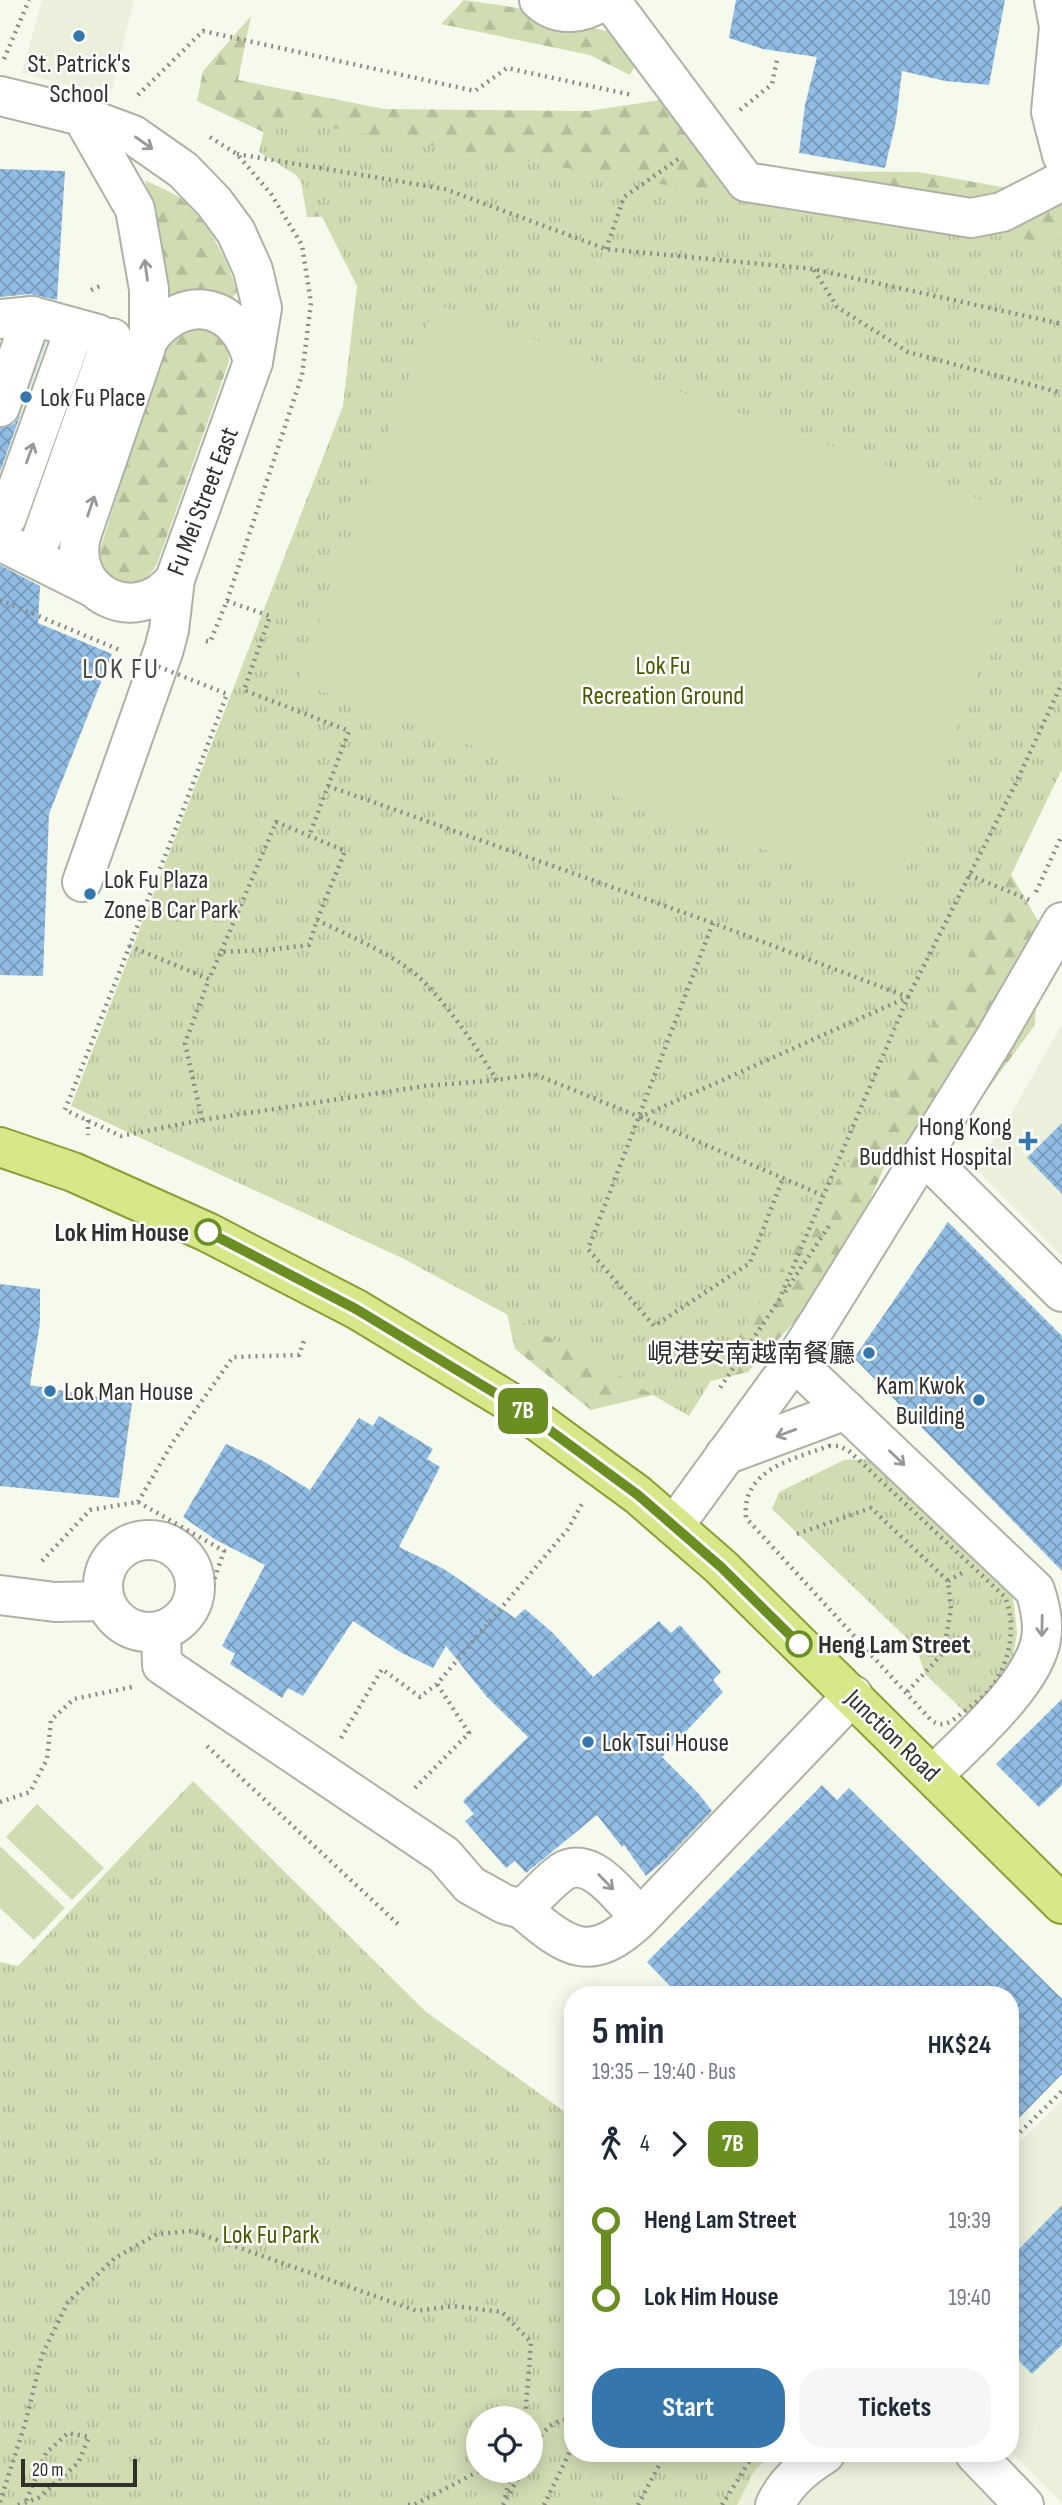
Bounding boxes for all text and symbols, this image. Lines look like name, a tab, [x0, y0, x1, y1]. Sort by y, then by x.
marker: St. Patrick's School	[71, 28, 87, 44]
place label: St. Patrick's School	[27, 49, 131, 110]
one-way arrow	[134, 136, 153, 150]
one-way arrow	[139, 259, 152, 281]
place label: Lok Fu Place	[40, 383, 146, 414]
marker: Lok Fu Place	[18, 389, 34, 405]
street label: Fu Mei Street East	[161, 423, 246, 580]
one-way arrow	[25, 442, 37, 464]
one-way arrow	[85, 495, 98, 517]
park label: Lok Fu Recreation Ground	[582, 651, 744, 712]
district label: LOK FU	[82, 653, 160, 686]
place label: Lok Fu Plaza Zone B Car Park	[104, 865, 238, 926]
marker: Lok Fu Plaza Zone B Car Park	[82, 886, 98, 902]
place label: Hong Kong Buddhist Hospital	[859, 1112, 1012, 1173]
marker: Hong Kong Buddhist Hospital	[1018, 1131, 1038, 1151]
place label: Lok Him House	[54, 1218, 189, 1249]
marker: Lok Him House	[195, 1219, 221, 1245]
place label: 峴港安南越南餐廳	[647, 1339, 855, 1370]
marker: 峴港安南越南餐廳	[861, 1345, 877, 1361]
place label: Kam Kwok Building	[876, 1371, 965, 1432]
place label: Lok Man House	[64, 1377, 194, 1408]
marker: Lok Man House	[42, 1383, 58, 1399]
line badge: 7B	[491, 1388, 554, 1434]
marker: Kam Kwok Building	[971, 1392, 987, 1408]
text: 7B	[512, 1396, 534, 1425]
one-way arrow	[775, 1427, 797, 1440]
one-way arrow	[888, 1450, 905, 1467]
one-way arrow	[1035, 1614, 1048, 1637]
place label: Heng Lam Street	[818, 1630, 971, 1661]
marker: Heng Lam Street	[786, 1631, 812, 1657]
street label: Junction Road	[837, 1683, 946, 1789]
place label: Lok Tsui House	[602, 1728, 729, 1759]
marker: Lok Tsui House	[580, 1734, 596, 1750]
one-way arrow	[597, 1873, 614, 1890]
text: 5 min	[592, 2009, 664, 2054]
text: HK$24	[928, 2030, 991, 2061]
text: 19:35 – 19:40 · Bus	[592, 2058, 736, 2086]
icon: walk	[592, 2125, 630, 2163]
icon: forward	[660, 2125, 698, 2163]
text: 7B	[722, 2129, 744, 2158]
text: 4	[640, 2130, 650, 2158]
text: Heng Lam Street	[644, 2205, 797, 2236]
text: 19:39	[949, 2207, 991, 2235]
park label: Lok Fu Park	[222, 2220, 320, 2251]
text: Lok Him House	[644, 2282, 779, 2313]
text: 19:40	[949, 2284, 991, 2312]
button: Start	[592, 2368, 785, 2448]
button: Tickets	[799, 2368, 991, 2448]
map controls	[466, 2406, 543, 2483]
button: locate	[466, 2406, 543, 2483]
scale bar	[21, 2456, 136, 2488]
text: 20 m	[32, 2459, 64, 2482]

